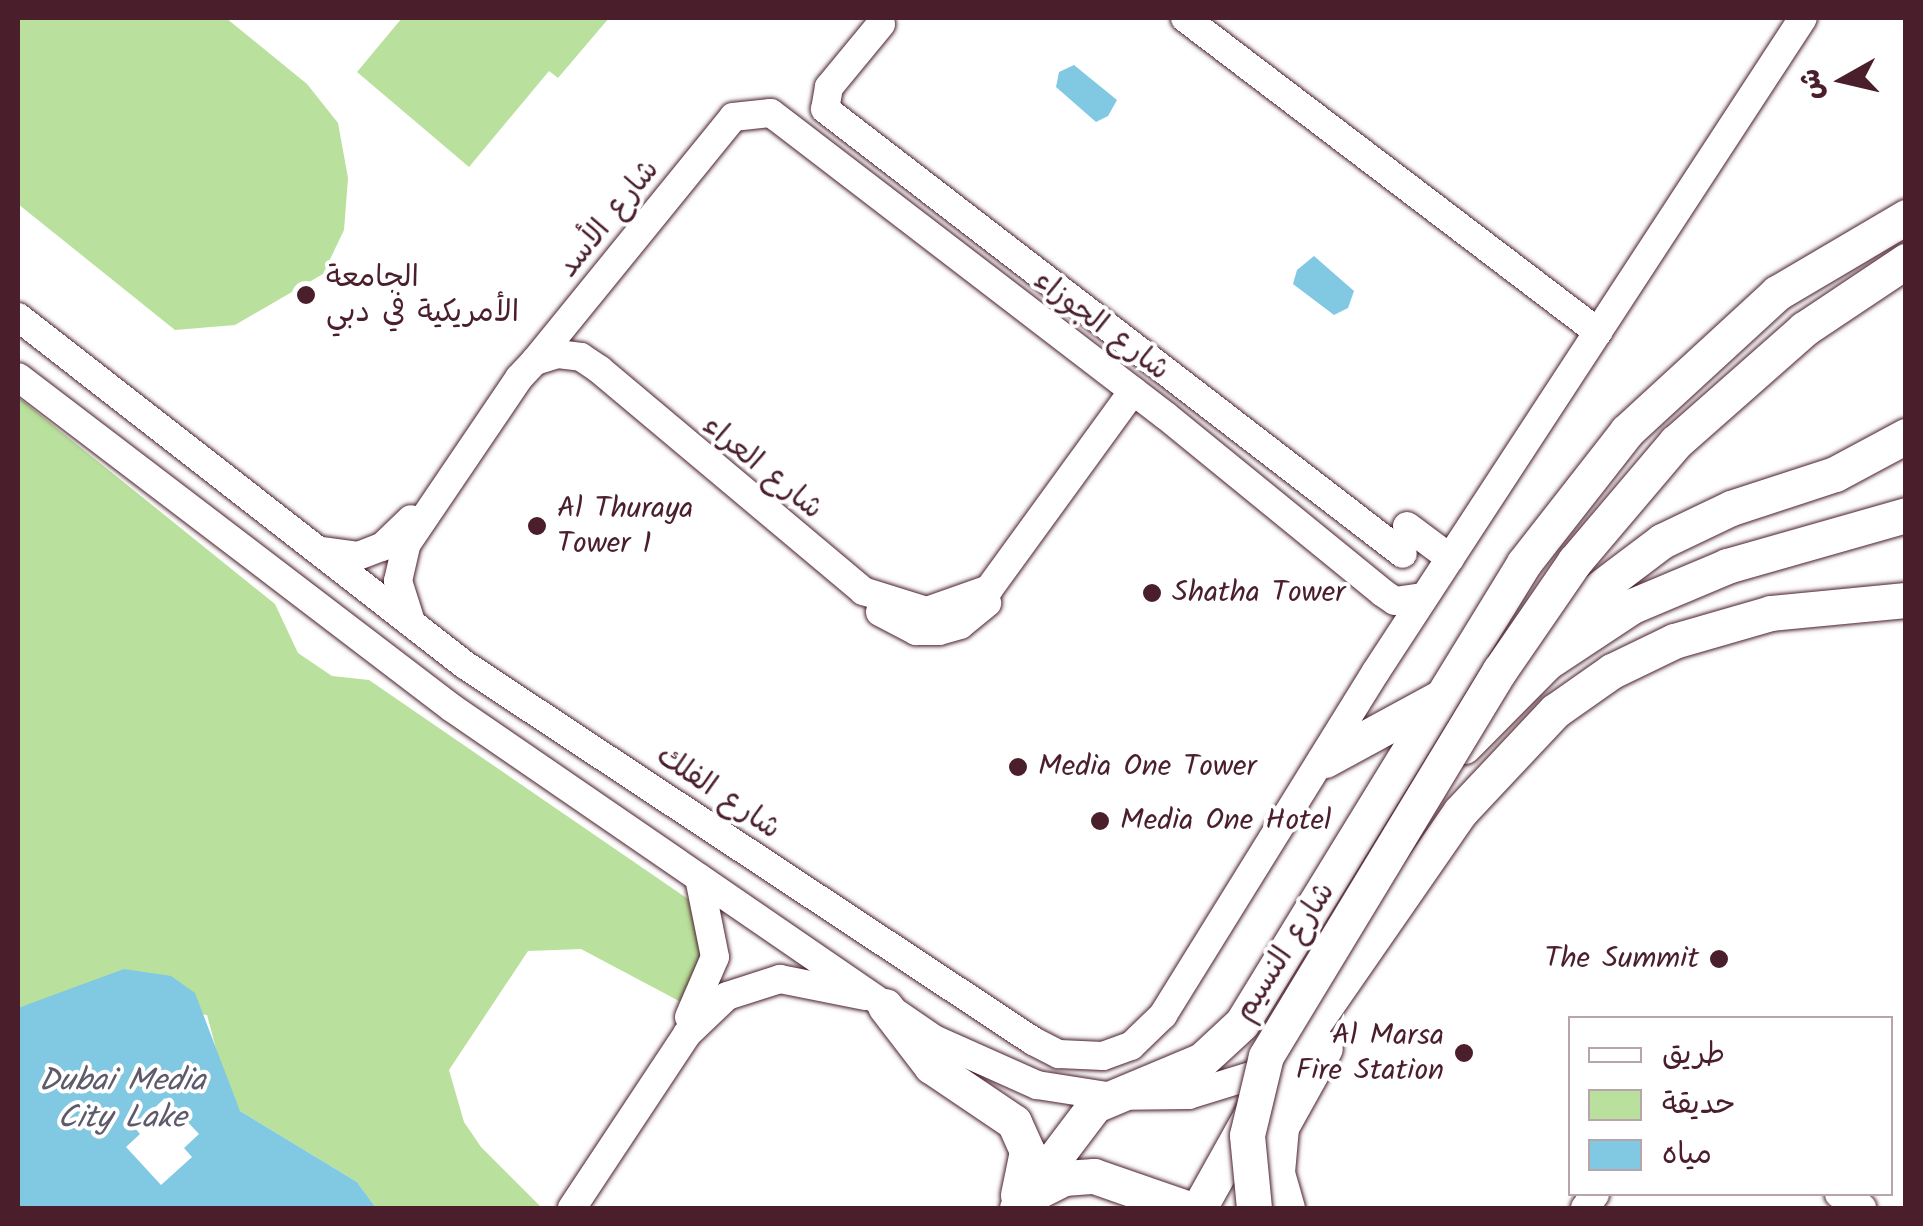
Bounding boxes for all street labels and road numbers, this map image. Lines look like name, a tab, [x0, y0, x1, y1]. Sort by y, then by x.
street label: شارع الأسد	[551, 153, 667, 285]
street label: شارع الجوزاء	[1026, 263, 1176, 389]
street label: شارع العراء	[694, 408, 830, 528]
street label: شارع الفلك	[649, 738, 787, 848]
street label: شارع النسيم	[1227, 876, 1343, 1028]

